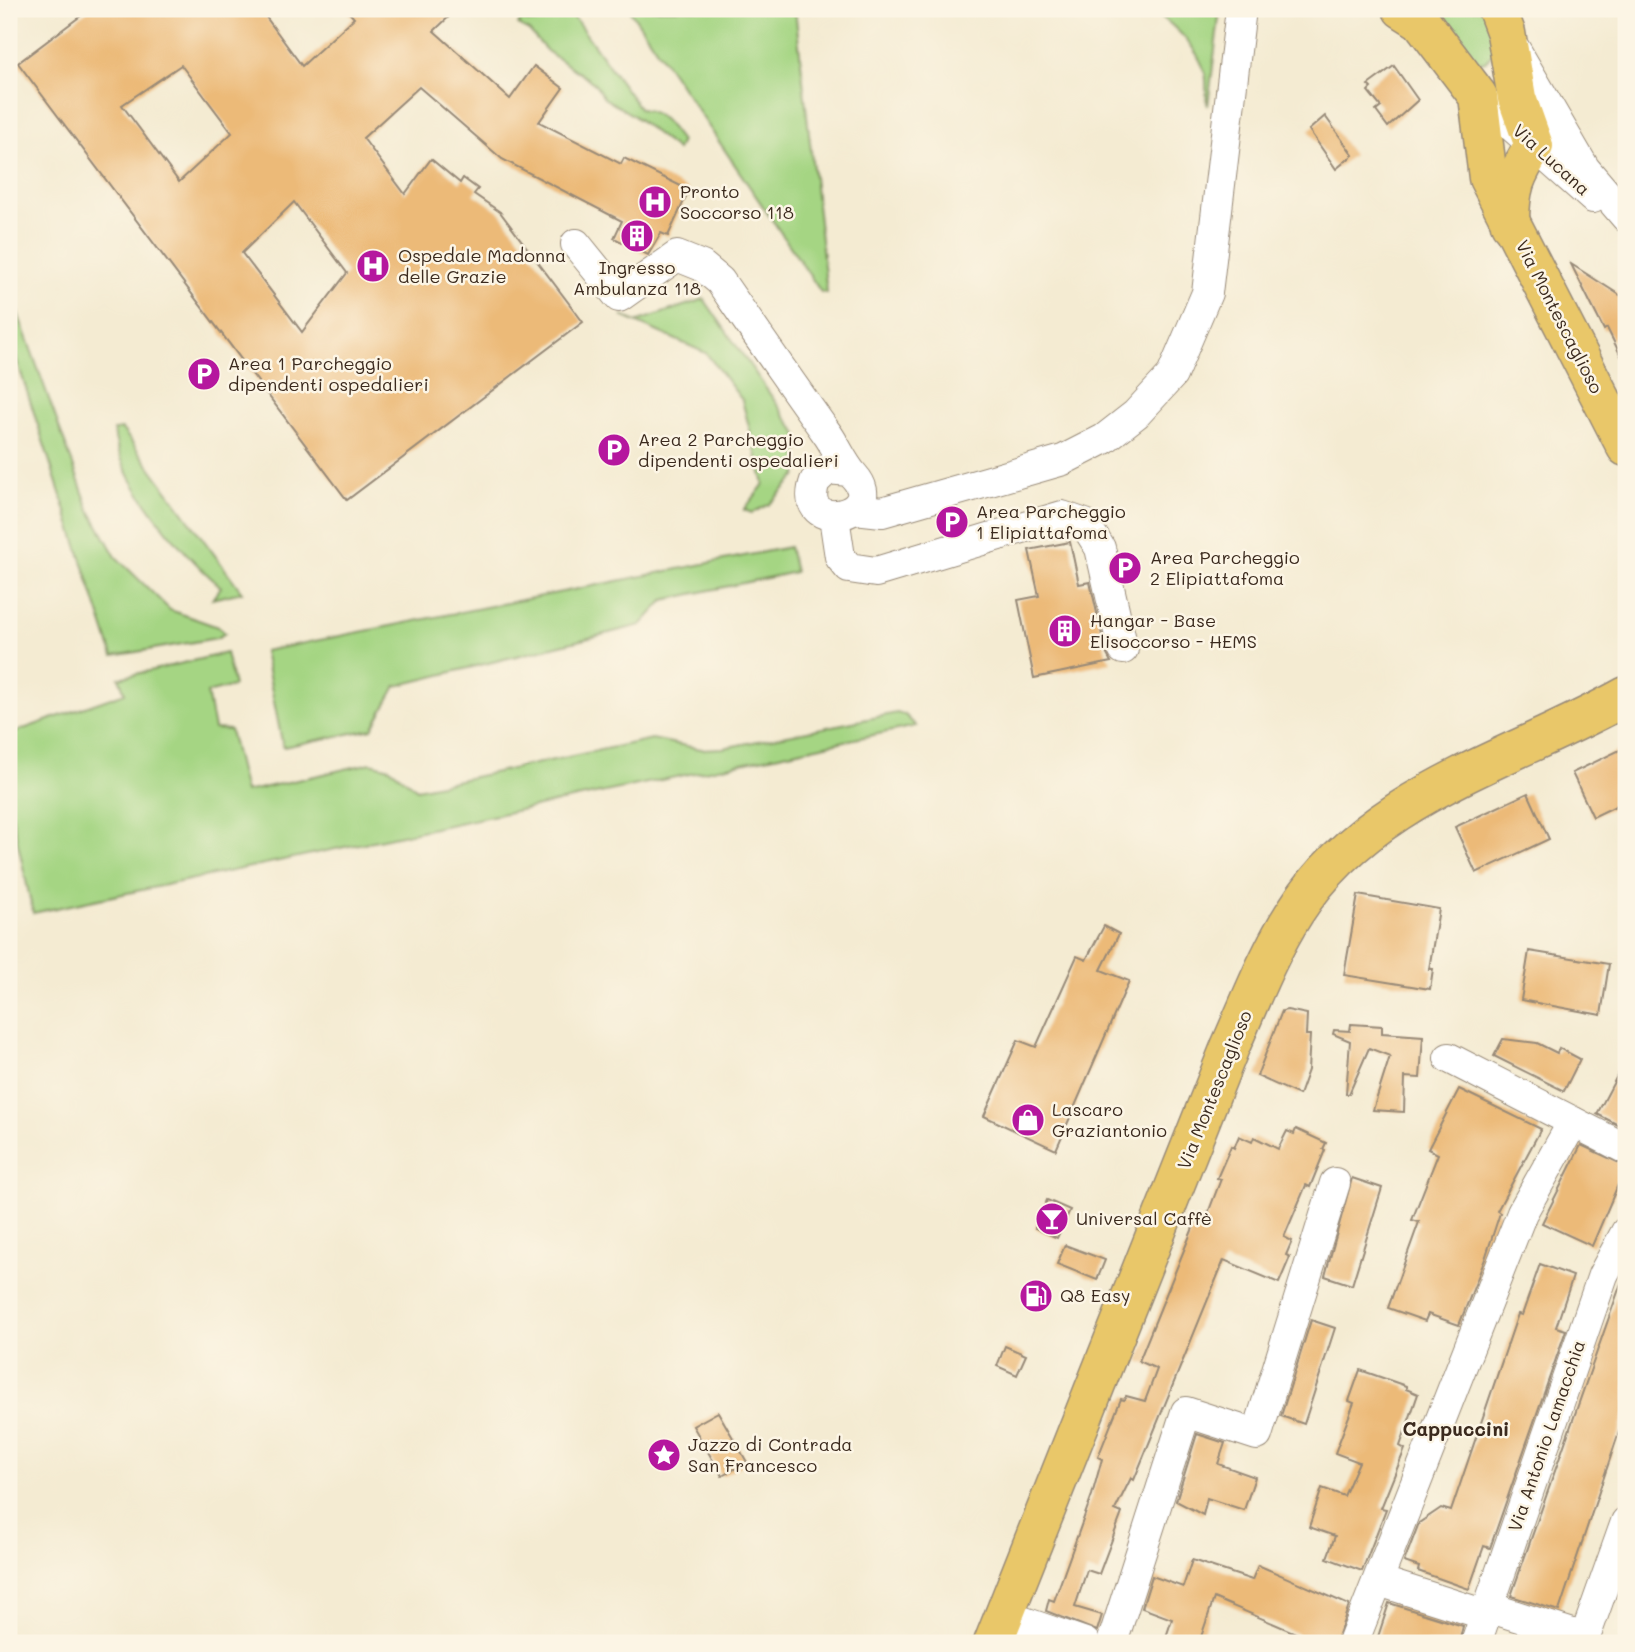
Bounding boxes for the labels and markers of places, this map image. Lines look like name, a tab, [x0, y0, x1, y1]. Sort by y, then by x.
place label: Pronto Soccorso 118	[680, 179, 794, 224]
hospital icon: Pronto Soccorso 118	[636, 183, 674, 221]
building icon: Ingresso Ambulanza 118	[618, 217, 656, 255]
place label: Ospedale Madonna delle Grazie	[398, 243, 566, 288]
hospital icon: Ospedale Madonna delle Grazie	[354, 247, 392, 285]
place label: Ingresso Ambulanza 118	[573, 255, 701, 300]
place label: Area 1 Parcheggio dipendenti ospedalieri	[228, 351, 429, 396]
parking icon: Area 1 Parcheggio dipendenti ospedalieri	[185, 355, 223, 393]
place label: Area 2 Parcheggio dipendenti ospedalieri	[638, 427, 839, 472]
parking icon: Area 2 Parcheggio dipendenti ospedalieri	[595, 431, 633, 469]
place label: Area Parcheggio 1 Elipiattafoma	[976, 499, 1126, 544]
parking icon: Area Parcheggio 1 Elipiattafoma	[933, 503, 971, 541]
place label: Area Parcheggio 2 Elipiattafoma	[1150, 545, 1300, 590]
parking icon: Area Parcheggio 2 Elipiattafoma	[1106, 549, 1144, 587]
place label: Hangar - Base Elisoccorso - HEMS	[1090, 608, 1257, 653]
building icon: Hangar - Base Elisoccorso - HEMS	[1046, 612, 1084, 650]
place label: Lascaro Graziantonio	[1052, 1097, 1167, 1142]
shop icon: Lascaro Graziantonio	[1009, 1101, 1047, 1139]
bar icon: Universal Caffè	[1033, 1200, 1071, 1238]
place label: Universal Caffè	[1076, 1206, 1212, 1230]
fuel station icon: Q8 Easy	[1017, 1277, 1055, 1315]
place label: Q8 Easy	[1060, 1283, 1130, 1307]
place label: Jazzo di Contrada San Francesco	[688, 1432, 853, 1477]
place icon: Jazzo di Contrada San Francesco	[645, 1436, 683, 1474]

